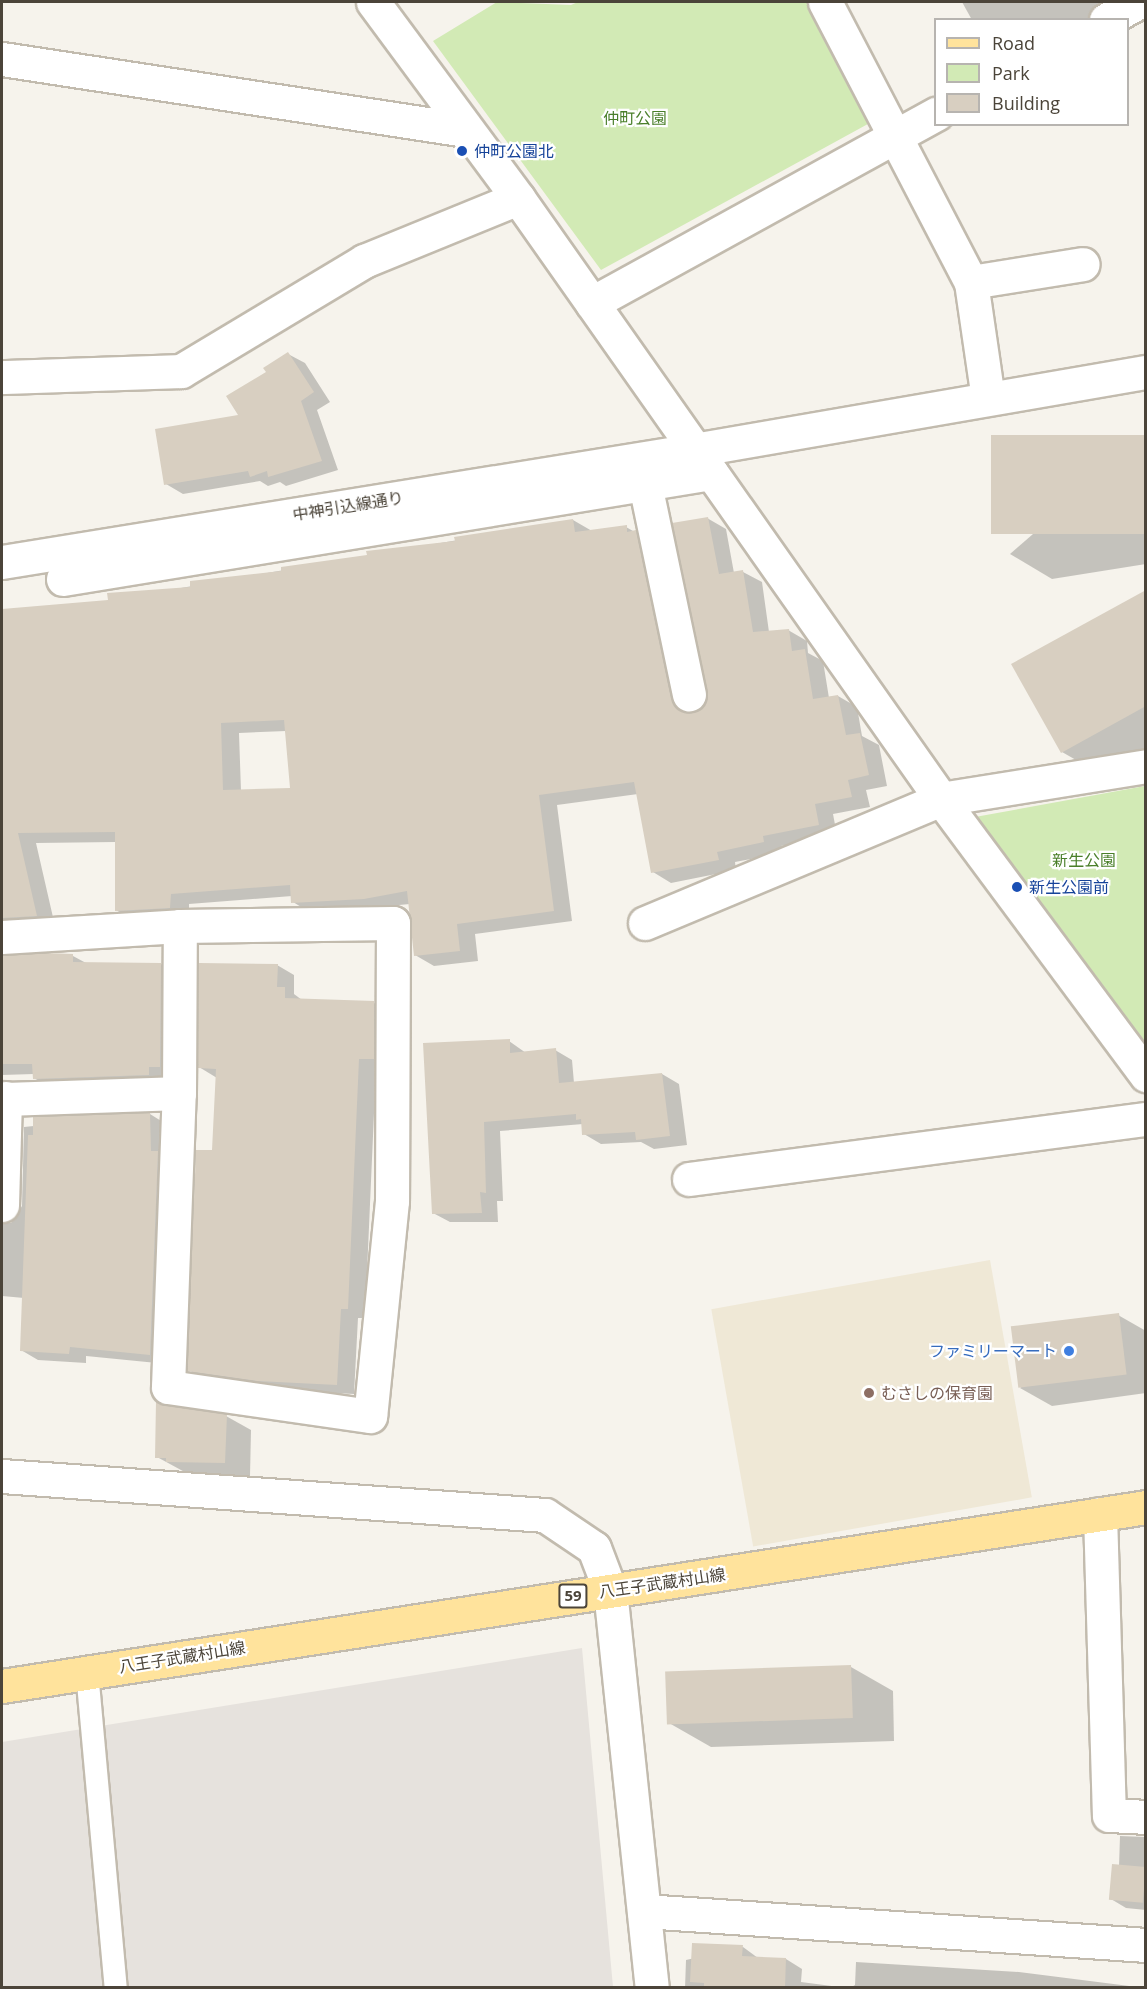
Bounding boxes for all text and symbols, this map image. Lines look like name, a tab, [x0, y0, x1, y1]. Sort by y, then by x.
legend	[934, 18, 1129, 126]
text: Road	[992, 31, 1035, 55]
text: Park	[992, 61, 1030, 85]
text: Building	[992, 91, 1060, 115]
park label: 仲町公園	[603, 108, 667, 128]
place label: 仲町公園北	[474, 141, 554, 161]
marker: 仲町公園北	[455, 144, 469, 158]
street label: 中神引込線通り	[291, 488, 405, 524]
park label: 新生公園	[1052, 850, 1116, 870]
place label: 新生公園前	[1029, 877, 1109, 897]
marker: 新生公園前	[1010, 880, 1024, 894]
place label: ファミリーマート	[929, 1341, 1057, 1361]
marker: ファミリーマート	[1062, 1344, 1076, 1358]
place label: むさしの保育園	[881, 1383, 993, 1403]
marker: むさしの保育園	[862, 1386, 876, 1400]
street label: 八王子武蔵村山線	[597, 1565, 727, 1601]
road number: 59	[558, 1584, 588, 1608]
street label: 八王子武蔵村山線	[117, 1638, 247, 1676]

